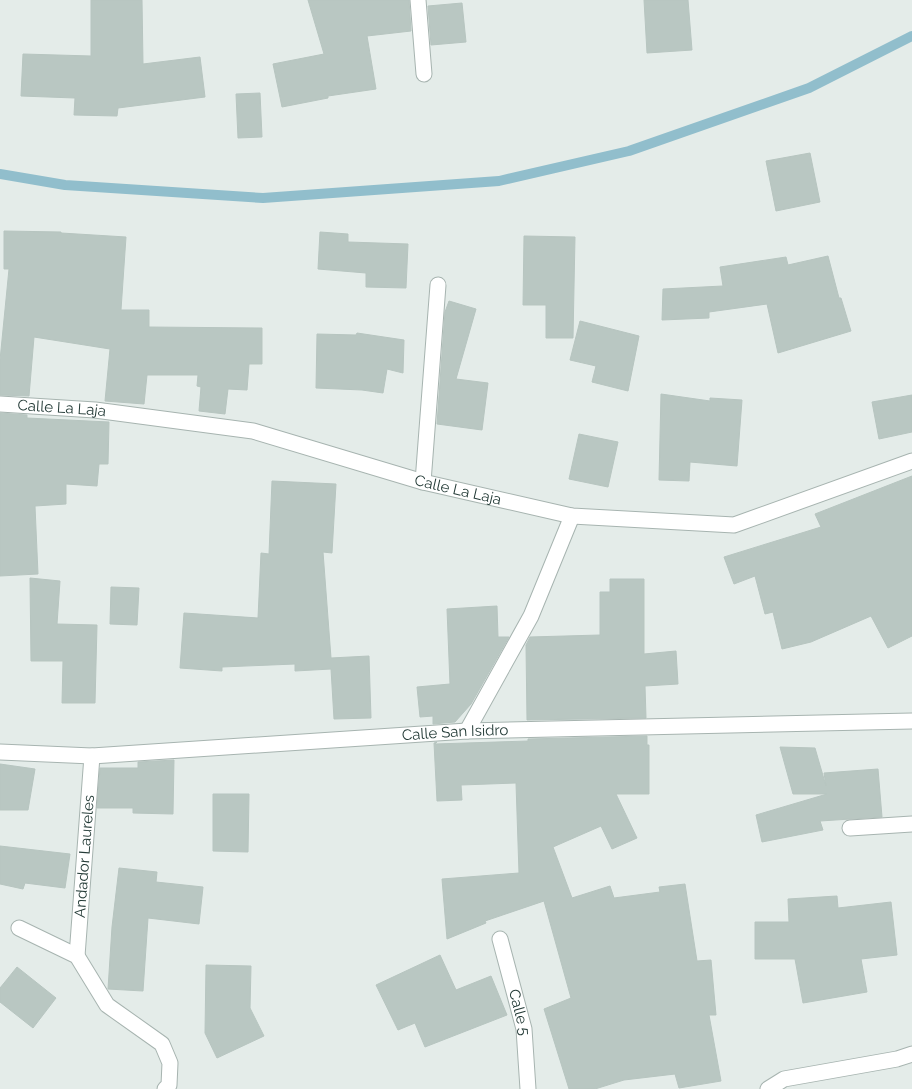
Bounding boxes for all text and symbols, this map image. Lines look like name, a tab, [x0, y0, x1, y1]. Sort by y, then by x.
street label: Calle La Laja	[17, 396, 107, 420]
street label: Calle La Laja	[412, 471, 503, 509]
street label: Calle San Isidro	[401, 721, 509, 744]
street label: Andador Laureles	[71, 794, 98, 918]
street label: Calle 5	[505, 987, 533, 1036]

